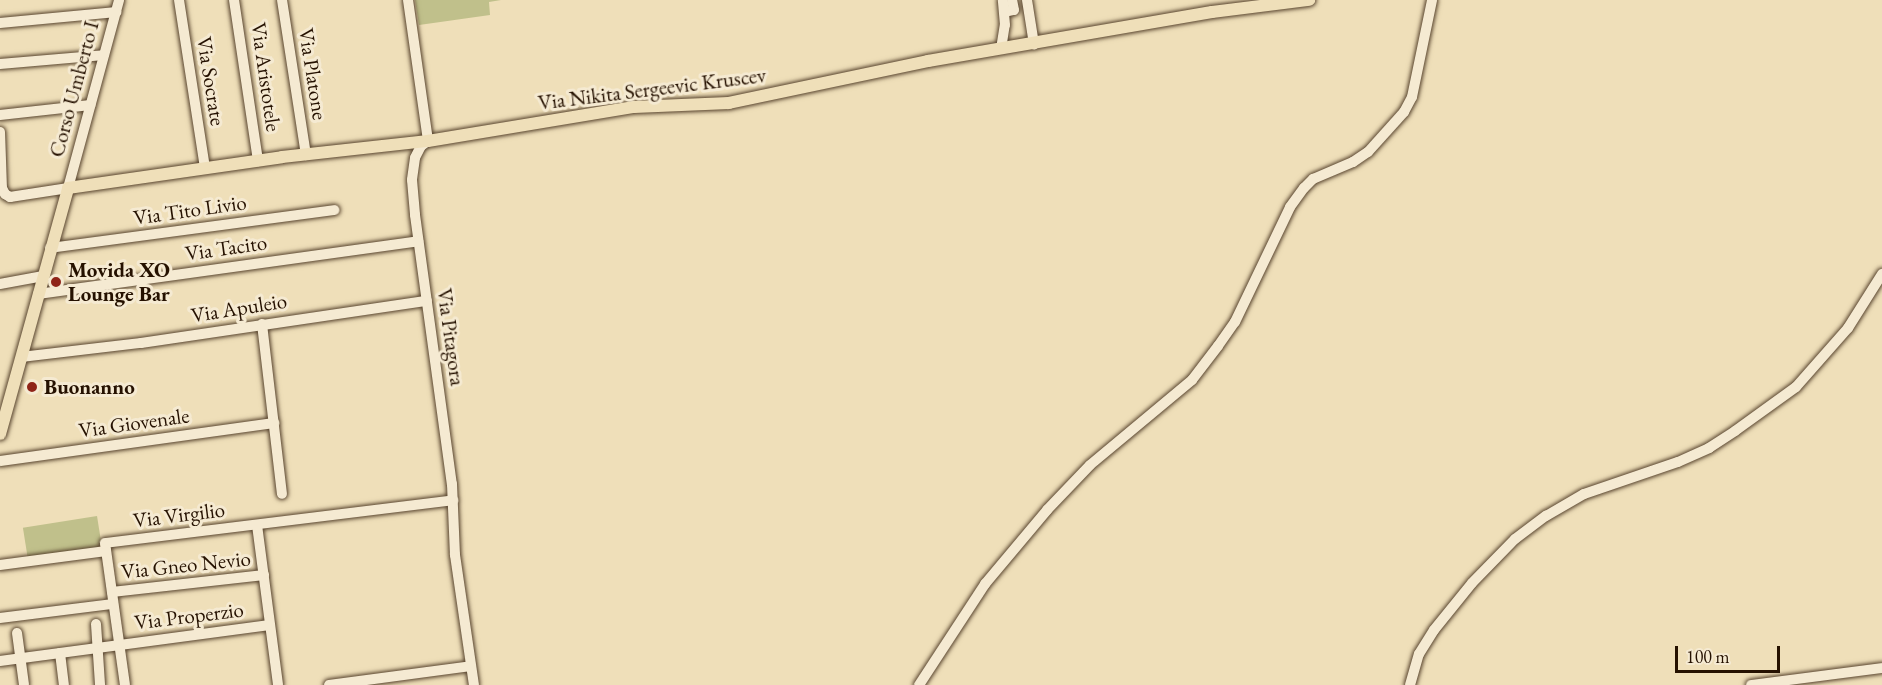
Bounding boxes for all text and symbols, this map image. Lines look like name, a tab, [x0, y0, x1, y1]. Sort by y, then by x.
street label: Corso Umberto I	[44, 18, 104, 160]
street label: Via Aristotele	[246, 21, 286, 133]
street label: Via Platone	[293, 26, 333, 122]
street label: Via Socrate	[192, 35, 230, 127]
street label: Via Nikita Sergeevic Kruscev	[537, 63, 767, 115]
street label: Via Tito Livio	[132, 190, 248, 230]
street label: Via Tacito	[183, 230, 269, 266]
place label: Movida XO Lounge Bar	[68, 257, 170, 307]
marker: Movida XO Lounge Bar	[49, 275, 63, 289]
street label: Via Pitagora	[432, 287, 470, 387]
street label: Via Apuleio	[189, 288, 289, 328]
place label: Buonanno	[44, 374, 135, 400]
marker: Buonanno	[25, 380, 39, 394]
street label: Via Giovenale	[77, 403, 191, 443]
street label: Via Virgilio	[132, 497, 226, 533]
street label: Via Gneo Nevio	[120, 546, 252, 584]
street label: Via Properzio	[133, 597, 245, 635]
scale bar	[1678, 634, 1783, 672]
text: 100 m	[1686, 645, 1730, 668]

